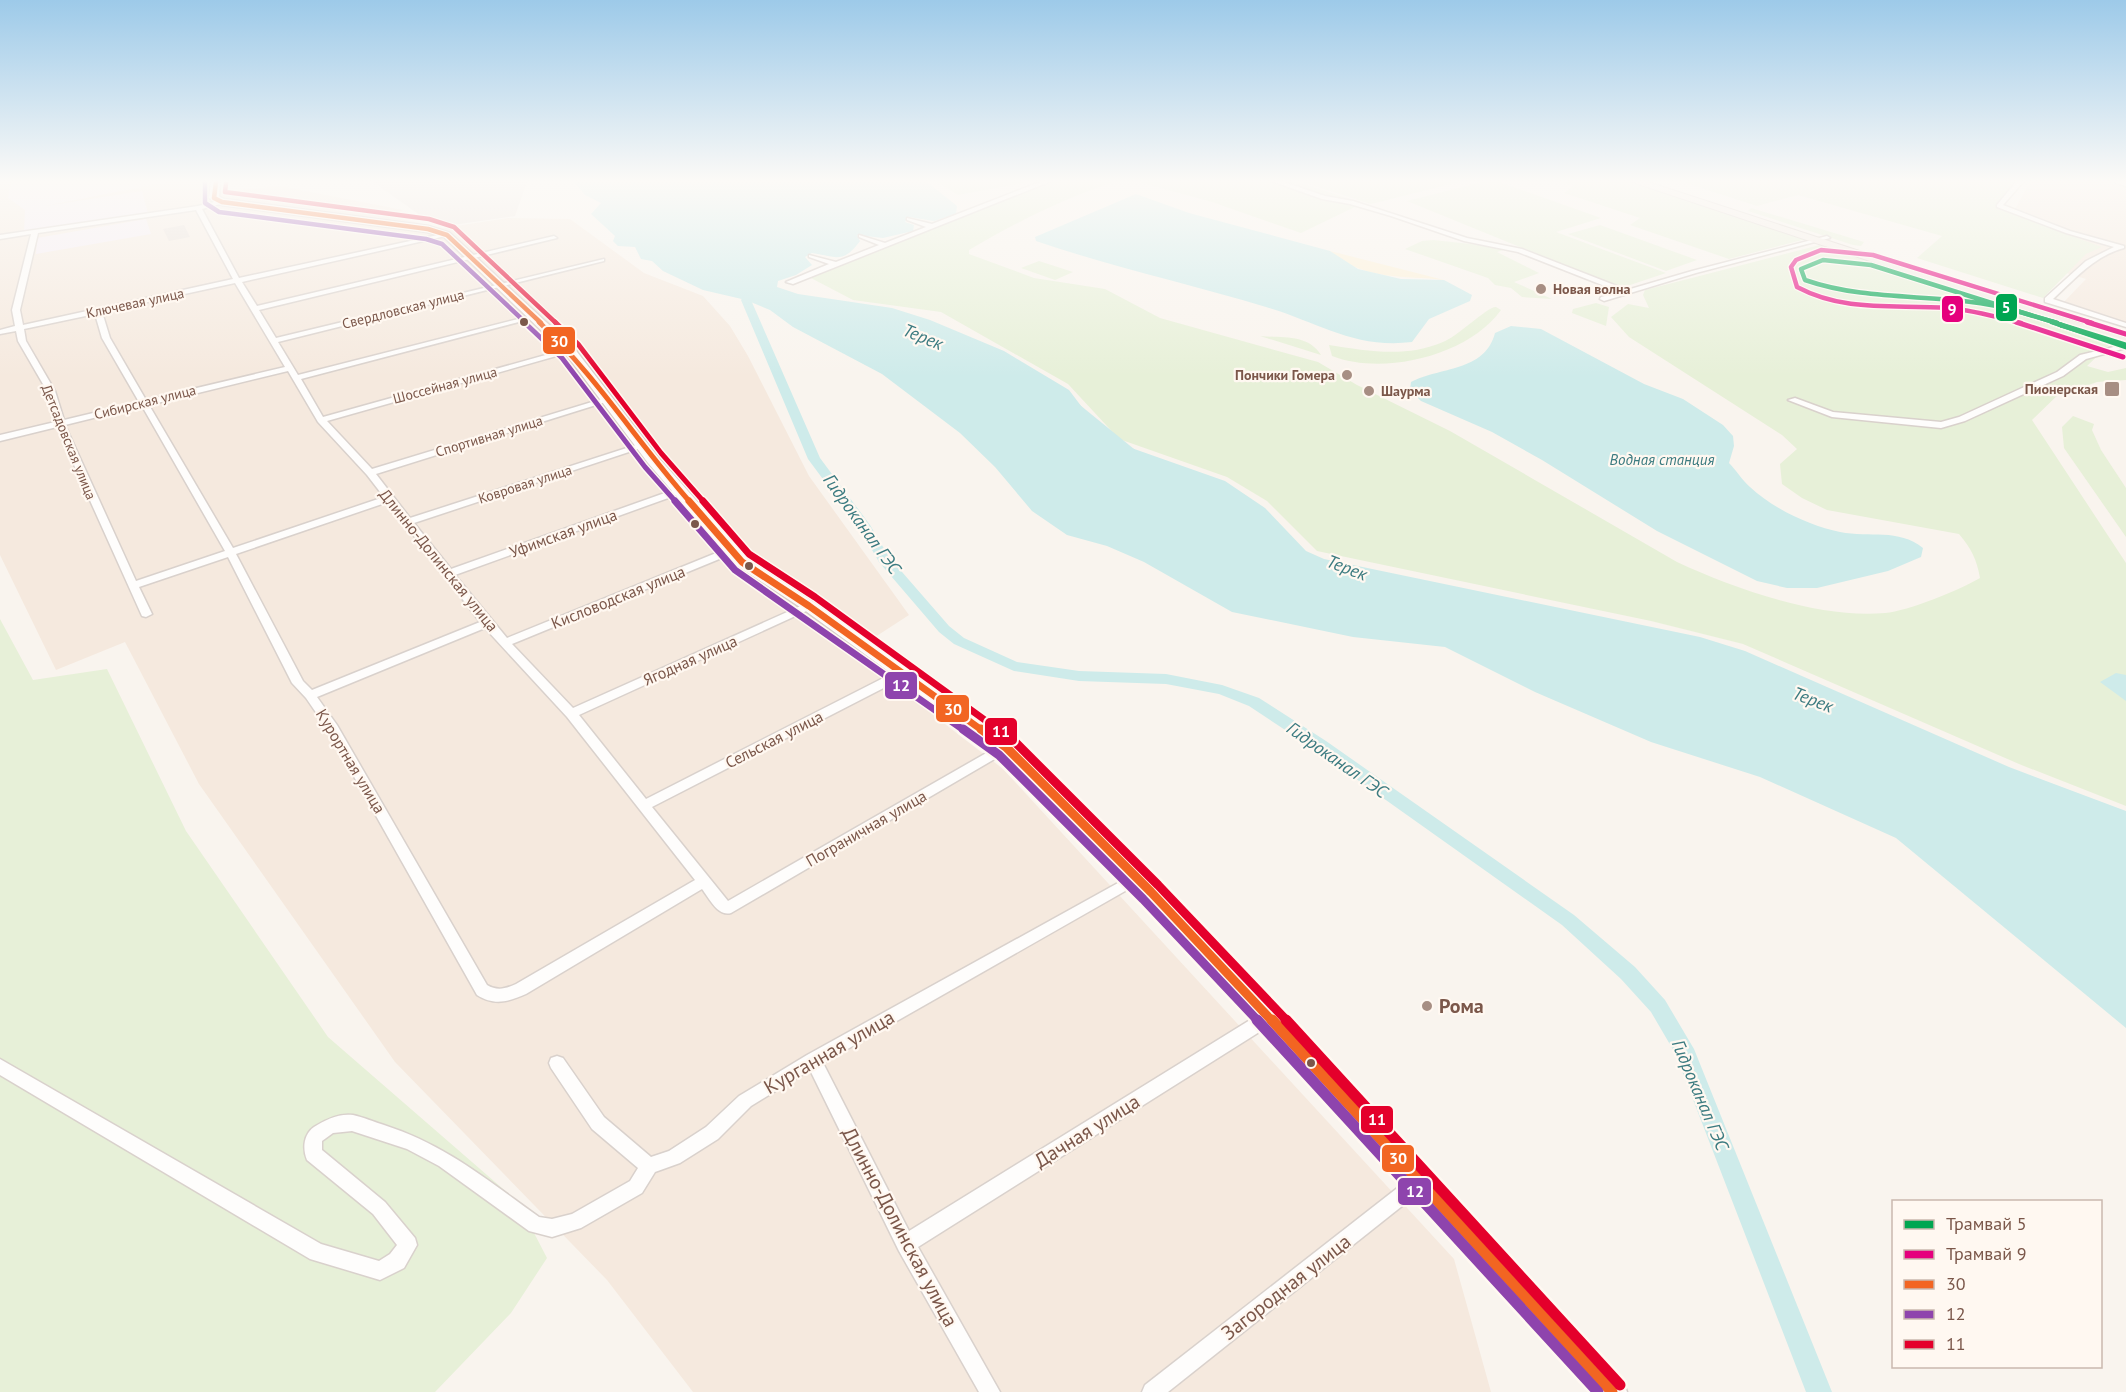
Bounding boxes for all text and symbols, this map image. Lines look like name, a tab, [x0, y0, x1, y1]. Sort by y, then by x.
place label: Новая волна	[1553, 280, 1631, 298]
marker: Новая волна	[1534, 282, 1548, 296]
street label: Ключевая улица	[84, 284, 186, 322]
street label: Свердловская улица	[340, 285, 466, 333]
line badge: 5	[1995, 293, 2018, 322]
line badge: 9	[1941, 295, 1964, 323]
text: 5	[2001, 297, 2011, 317]
text: 9	[1947, 299, 1957, 319]
unlabelled marker	[518, 316, 530, 328]
water label: Терек	[900, 318, 947, 355]
line badge: 30	[542, 326, 576, 355]
text: 30	[550, 331, 568, 351]
street label: Шоссейная улица	[391, 362, 499, 408]
place label: Пончики Гомера	[1235, 366, 1335, 384]
marker: Пончики Гомера	[1340, 368, 1354, 382]
place label: Пионерская	[2025, 380, 2098, 398]
marker: Пионерская	[2103, 380, 2121, 398]
street label: Сибирская улица	[92, 381, 198, 423]
street label: Детсадовская улица	[38, 382, 100, 502]
place label: Шаурма	[1381, 382, 1431, 400]
marker: Шаурма	[1362, 384, 1376, 398]
street label: Спортивная улица	[433, 411, 545, 461]
water label: Водная станция	[1610, 450, 1714, 469]
street label: Ковровая улица	[476, 460, 574, 508]
water label: Гидроканал ГЭС	[818, 469, 907, 579]
street label: Длинно-Долинская улица	[375, 484, 503, 636]
street label: Уфимская улица	[506, 504, 620, 562]
unlabelled marker	[689, 518, 701, 530]
water label: Терек	[1324, 549, 1371, 586]
unlabelled marker	[743, 560, 755, 572]
street label: Кисловодская улица	[548, 561, 688, 633]
street label: Ягодная улица	[640, 630, 740, 690]
line badge: 12	[884, 671, 918, 700]
text: 12	[892, 675, 910, 695]
water label: Терек	[1790, 681, 1837, 718]
line badge: 30	[935, 694, 970, 723]
text: 30	[944, 699, 962, 719]
street label: Курортная улица	[312, 705, 390, 817]
street label: Сельская улица	[722, 706, 826, 772]
water label: Гидроканал ГЭС	[1282, 716, 1393, 804]
line badge: 11	[984, 717, 1018, 746]
text: 11	[992, 721, 1010, 741]
street label: Пограничная улица	[802, 785, 930, 871]
place label: Рома	[1439, 993, 1484, 1019]
marker: Рома	[1420, 999, 1434, 1013]
street label: Курганная улица	[759, 1004, 899, 1100]
water label: Гидроканал ГЭС	[1667, 1036, 1735, 1155]
unlabelled marker	[1305, 1057, 1317, 1069]
street label: Дачная улица	[1029, 1088, 1145, 1174]
line badge: 11	[1360, 1105, 1394, 1134]
text: 11	[1368, 1109, 1386, 1129]
street label: Длинно-Долинская улица	[836, 1123, 964, 1331]
line badge: 30	[1381, 1144, 1415, 1173]
text: 30	[1389, 1148, 1407, 1168]
line badge: 12	[1397, 1177, 1432, 1206]
text: 12	[1406, 1181, 1424, 1201]
legend	[1892, 1200, 2102, 1368]
text: Трамвай 5	[1946, 1212, 2027, 1235]
street label: Загородная улица	[1216, 1228, 1356, 1346]
text: Трамвай 9	[1946, 1242, 2027, 1265]
text: 30	[1946, 1272, 1966, 1295]
text: 12	[1946, 1302, 1966, 1325]
text: 11	[1946, 1332, 1966, 1355]

